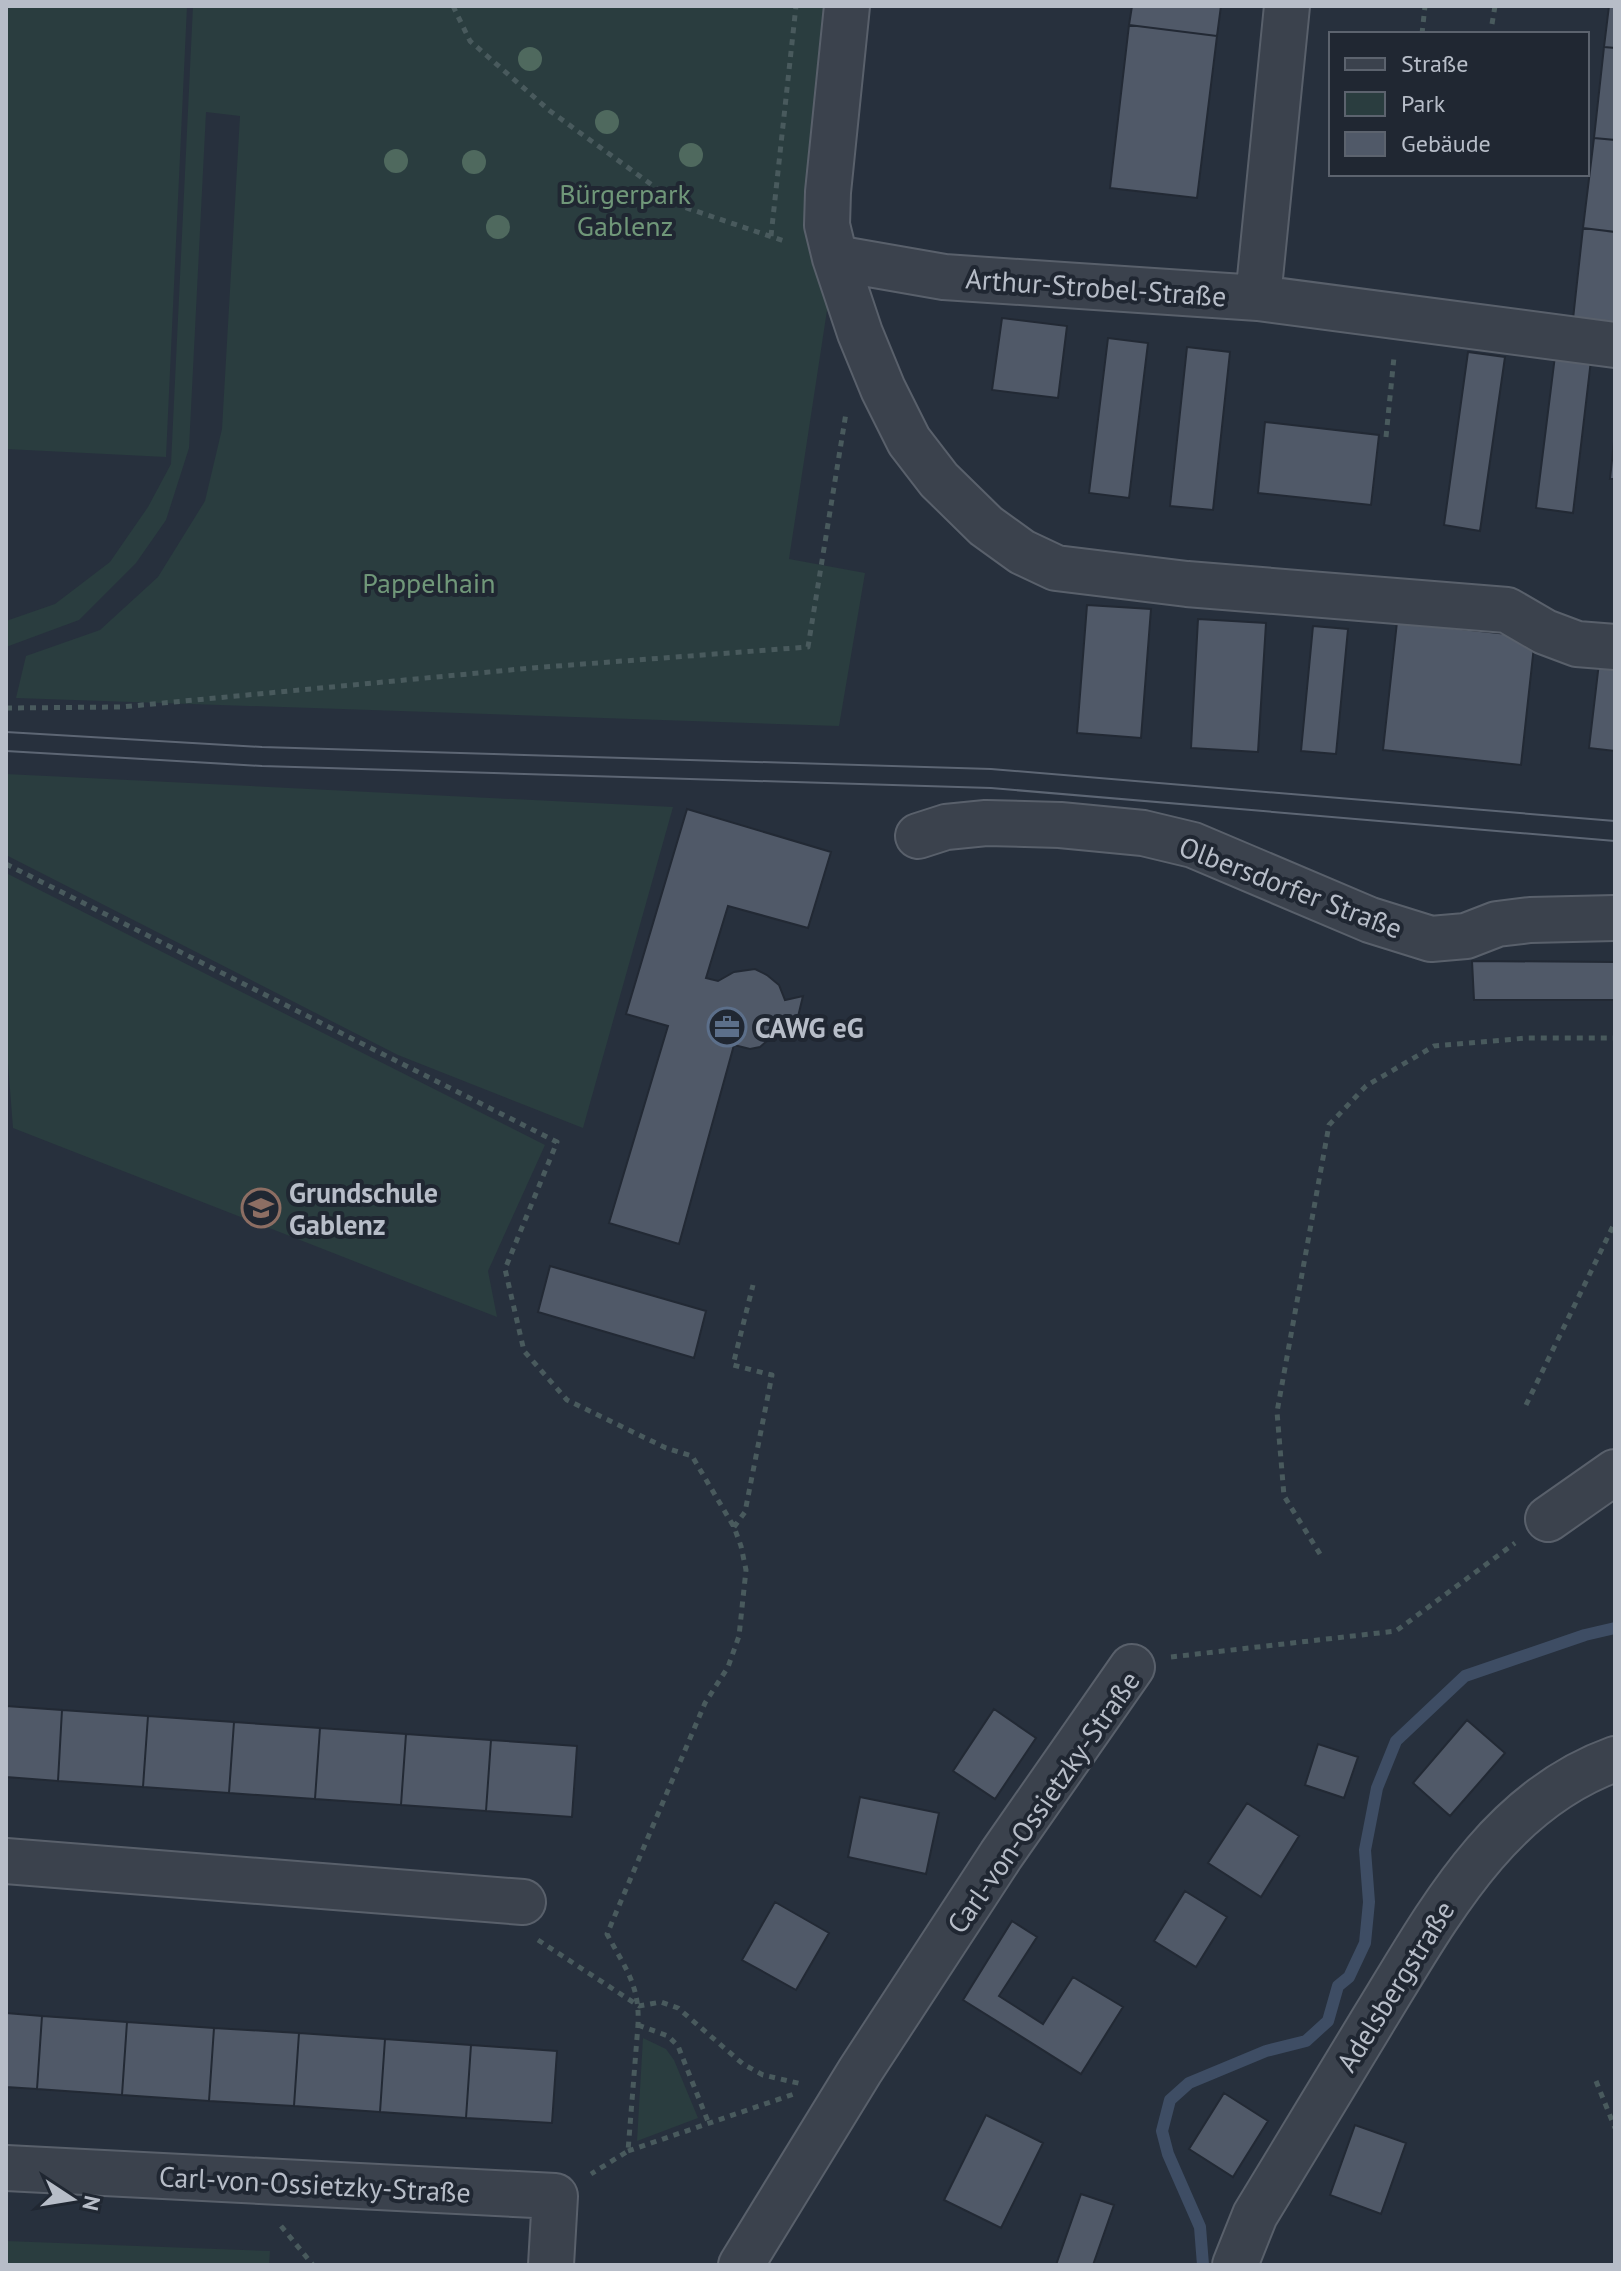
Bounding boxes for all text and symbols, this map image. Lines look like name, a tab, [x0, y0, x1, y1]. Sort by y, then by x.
legend	[1329, 32, 1589, 176]
text: Straße	[1401, 48, 1468, 79]
text: Park	[1401, 88, 1446, 119]
text: Gebäude	[1401, 128, 1491, 159]
park label: Bürgerpark Gablenz	[559, 175, 691, 244]
street label: Arthur-Strobel-Straße	[964, 259, 1228, 315]
park label: Pappelhain	[362, 564, 496, 601]
street label: Olbersdorfer Straße	[1174, 827, 1408, 947]
office icon: CAWG eG	[706, 1006, 748, 1048]
place label: CAWG eG	[755, 1009, 864, 1046]
place label: Grundschule Gablenz	[289, 1174, 438, 1243]
school or university icon: Grundschule Gablenz	[240, 1187, 282, 1229]
street label: Carl-von-Ossietzky-Straße	[938, 1664, 1148, 1940]
street label: Adelsbergstraße	[1328, 1893, 1462, 2079]
street label: Carl-von-Ossietzky-Straße	[158, 2157, 472, 2211]
north arrow	[32, 2159, 112, 2239]
text: N	[76, 2193, 107, 2213]

